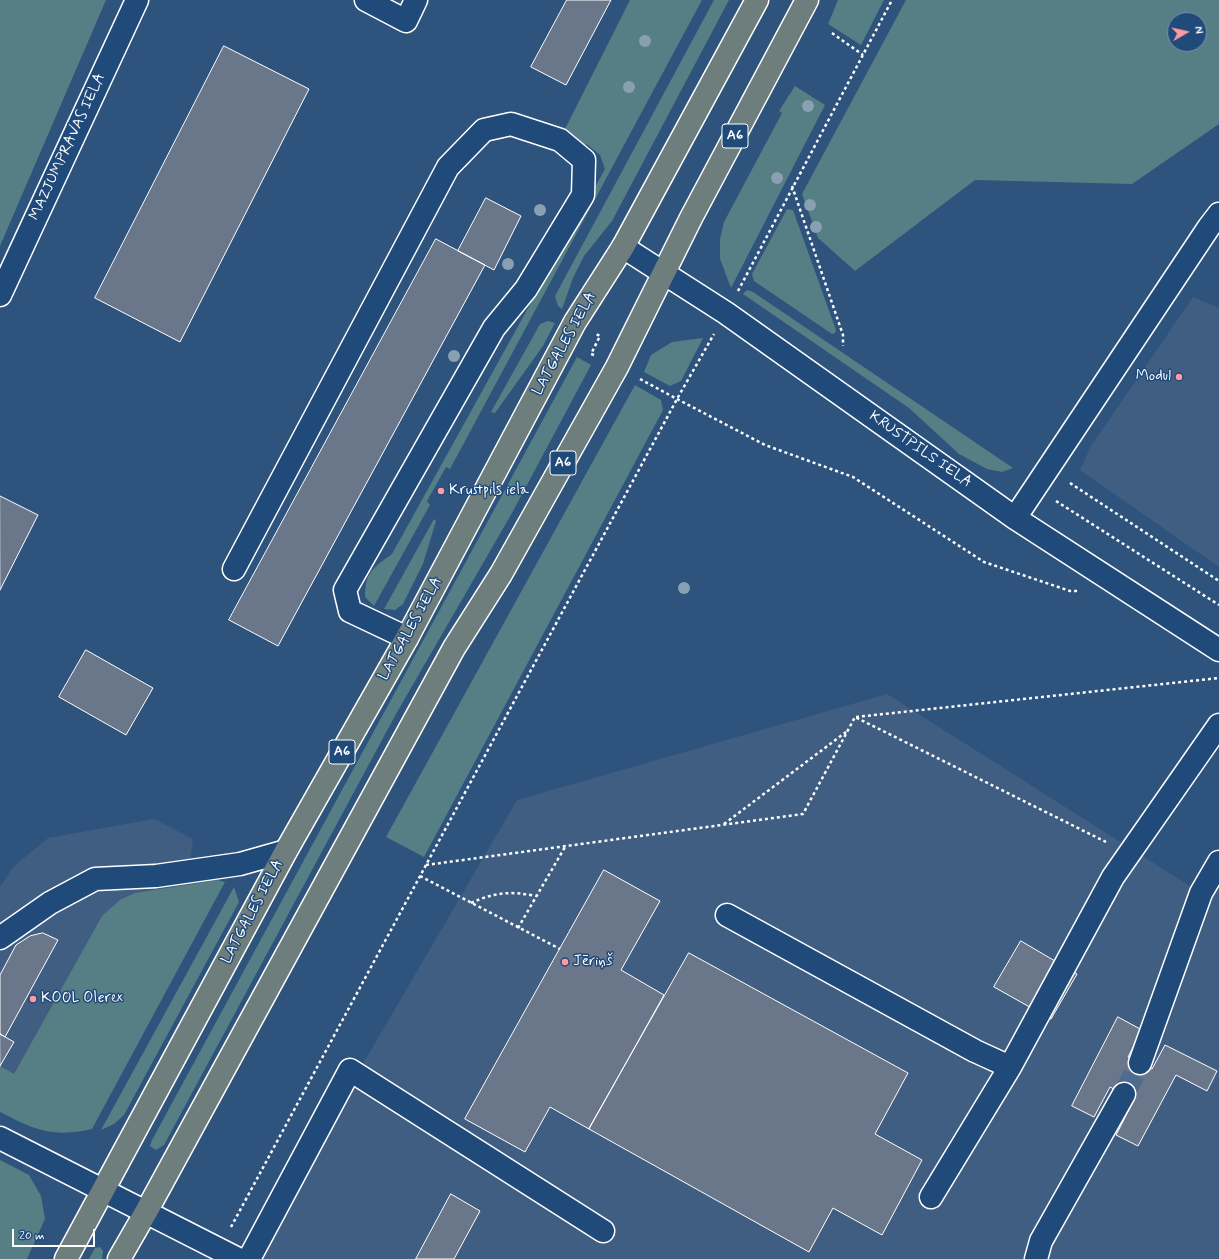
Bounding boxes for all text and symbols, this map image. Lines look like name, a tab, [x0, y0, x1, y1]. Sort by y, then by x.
north arrow	[1167, 12, 1207, 52]
text: N	[1190, 26, 1205, 35]
street label: MAZJUMPRAVAS IELA	[26, 71, 110, 223]
road number: A6	[722, 124, 748, 148]
street label: LATGALES IELA	[529, 289, 601, 399]
place label: Modul	[1136, 368, 1171, 386]
marker: Modul	[1174, 372, 1184, 382]
street label: KRUSTPILS IELA	[865, 408, 975, 492]
road number: A6	[550, 451, 576, 475]
place label: Krustpils iela	[449, 482, 529, 500]
marker: Krustpils iela	[436, 486, 446, 496]
street label: LATGALES IELA	[375, 574, 447, 684]
road number: A6	[329, 740, 355, 764]
street label: LATGALES IELA	[218, 857, 288, 967]
place label: Jēriņš	[573, 953, 613, 971]
marker: Jēriņš	[560, 957, 570, 967]
place label: KOOL Olerex	[41, 990, 123, 1008]
marker: KOOL Olerex	[28, 994, 38, 1004]
scale bar	[14, 1221, 97, 1247]
text: 20 m	[19, 1228, 45, 1244]

